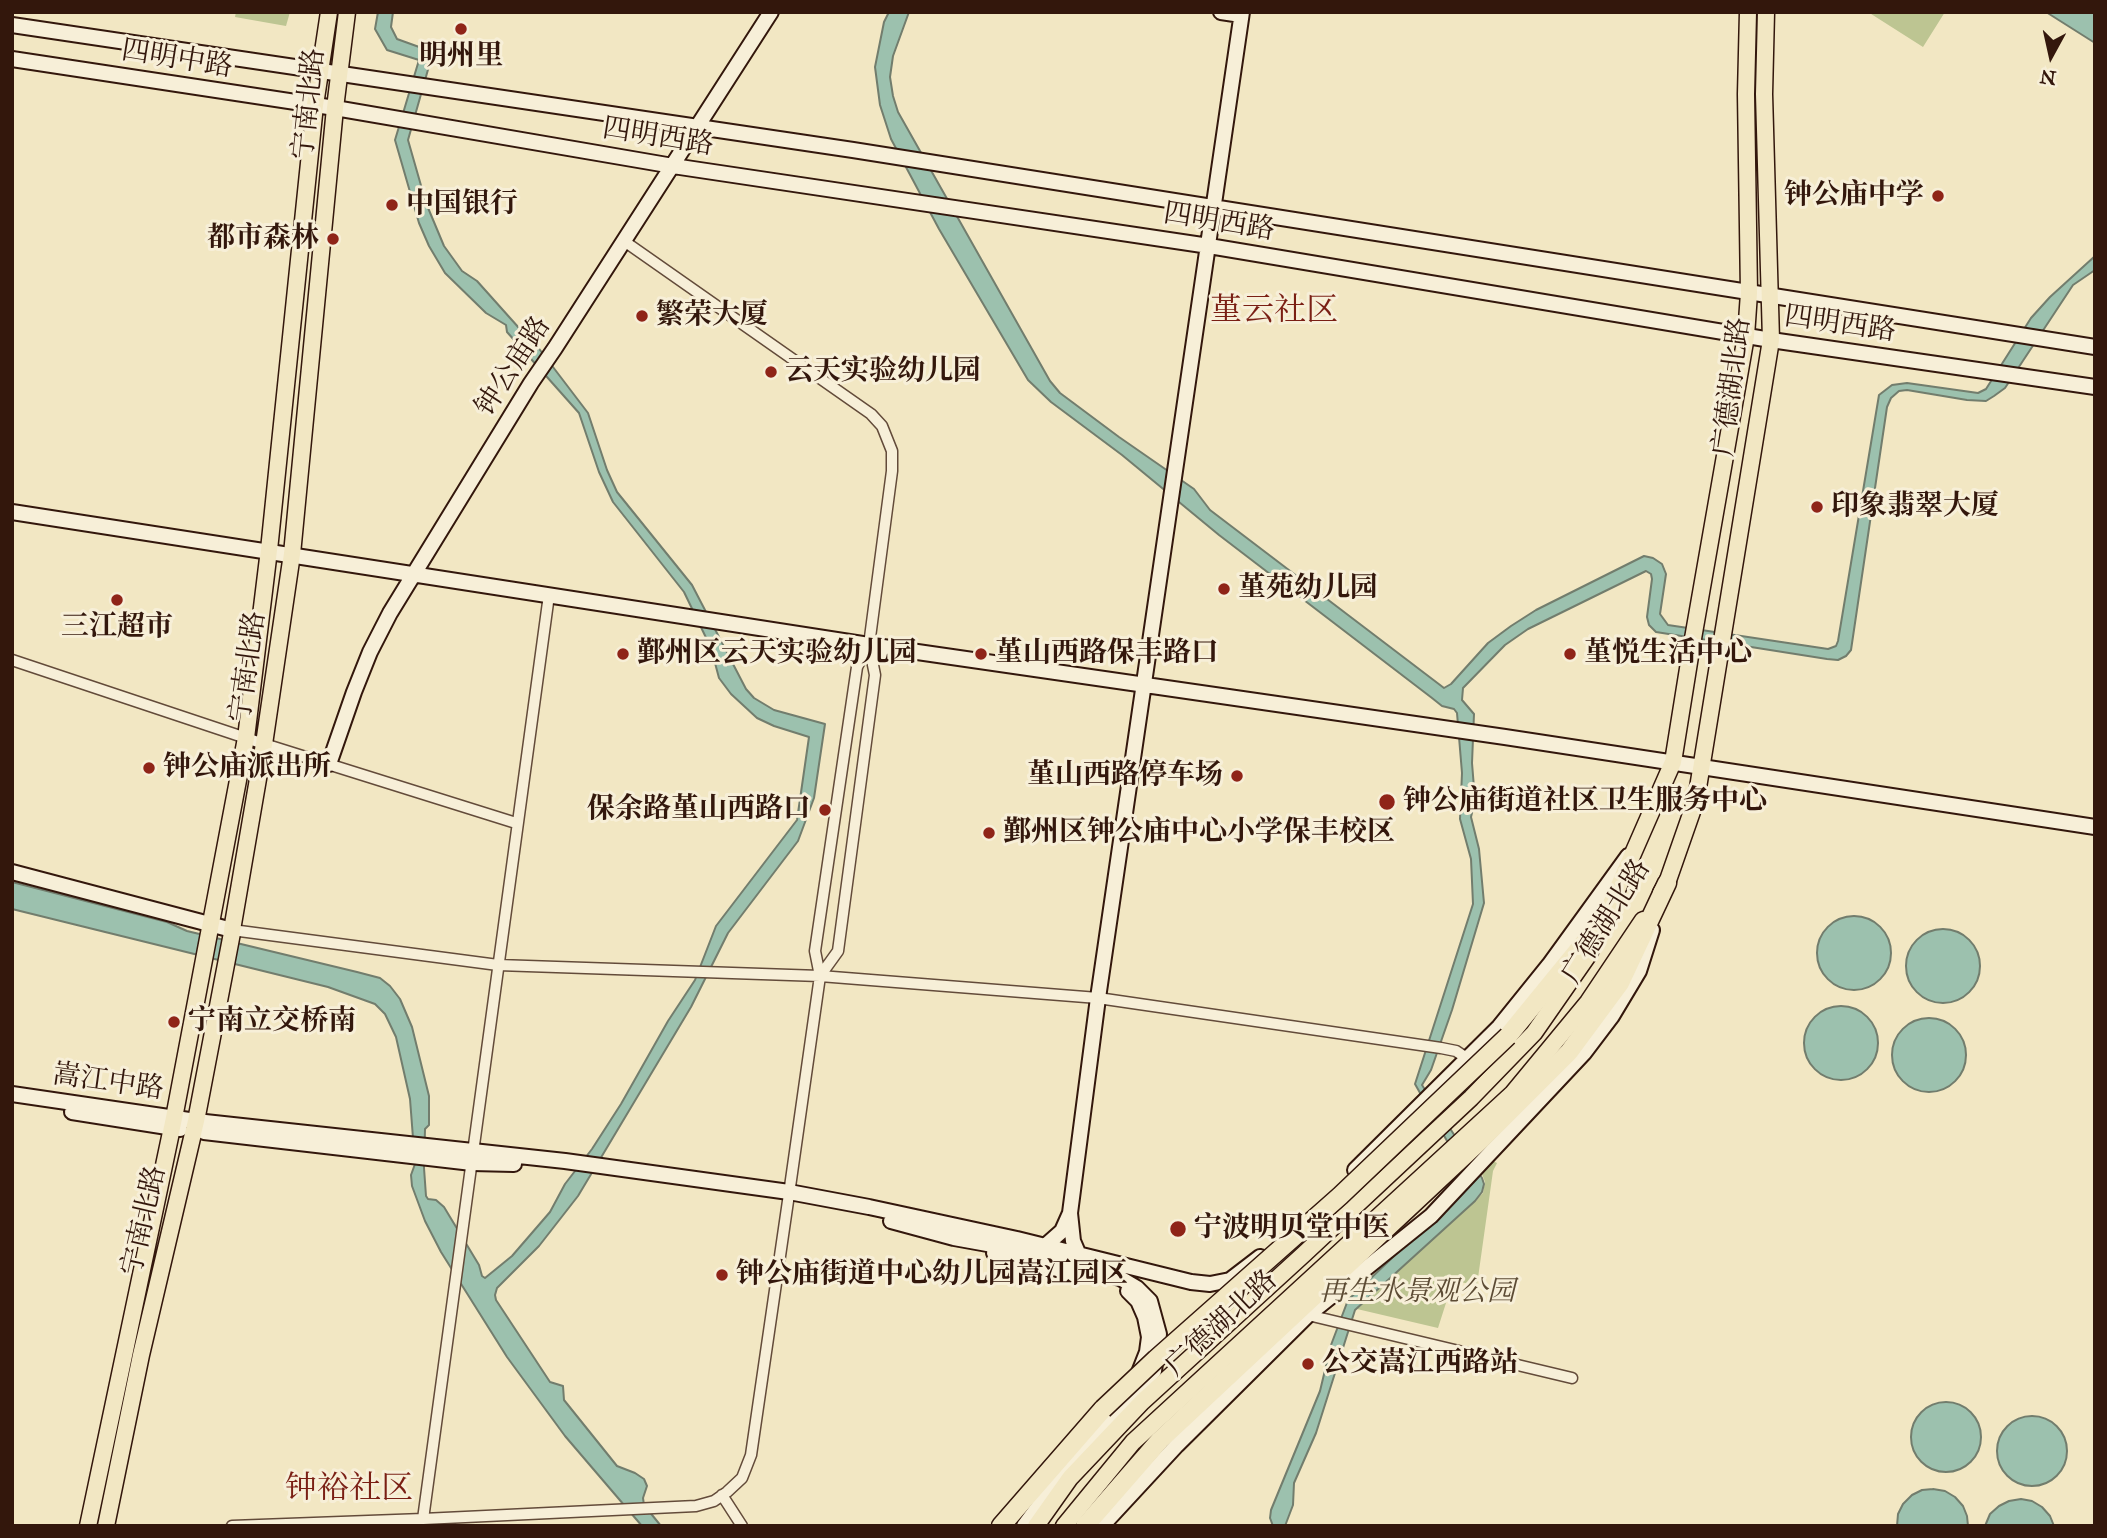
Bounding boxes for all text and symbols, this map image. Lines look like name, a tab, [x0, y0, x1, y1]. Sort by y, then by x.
marker: 明州里	[453, 21, 469, 37]
north arrow	[2016, 21, 2086, 91]
street label: 四明中路	[119, 35, 235, 85]
place label: 明州里	[419, 40, 503, 74]
street label: 宁南北路	[287, 47, 333, 161]
text: N	[2038, 65, 2058, 90]
street label: 四明西路	[600, 113, 716, 163]
place label: 钟公庙中学	[1784, 179, 1924, 213]
place label: 中国银行	[406, 188, 518, 222]
marker: 钟公庙中学	[1930, 188, 1946, 204]
marker: 中国银行	[384, 197, 400, 213]
street label: 四明西路	[1161, 198, 1277, 248]
place label: 都市森林	[207, 222, 319, 256]
marker: 都市森林	[325, 231, 341, 247]
district label: 堇云社区	[1210, 293, 1338, 331]
place label: 繁荣大厦	[656, 299, 768, 333]
street label: 四明西路	[1782, 301, 1898, 349]
marker: 繁荣大厦	[634, 308, 650, 324]
street label: 钟公庙路	[469, 311, 559, 423]
street label: 广德湖北路	[1708, 315, 1758, 459]
place label: 云天实验幼儿园	[785, 355, 981, 389]
marker: 云天实验幼儿园	[763, 364, 779, 380]
place label: 印象翡翠大厦	[1831, 490, 1999, 524]
marker: 印象翡翠大厦	[1809, 499, 1825, 515]
place label: 堇苑幼儿园	[1238, 572, 1378, 606]
marker: 堇苑幼儿园	[1216, 581, 1232, 597]
marker: 三江超市	[109, 592, 125, 608]
street label: 宁南北路	[225, 609, 273, 725]
place label: 三江超市	[61, 611, 173, 645]
place label: 鄞州区云天实验幼儿园	[637, 637, 917, 671]
place label: 堇山西路保丰路口	[995, 637, 1219, 671]
place label: 堇悦生活中心	[1584, 637, 1752, 671]
marker: 鄞州区云天实验幼儿园	[615, 646, 631, 662]
marker: 堇山西路保丰路口	[973, 646, 989, 662]
marker: 堇悦生活中心	[1562, 646, 1578, 662]
place label: 钟公庙派出所	[163, 751, 331, 785]
place label: 堇山西路停车场	[1027, 759, 1223, 793]
marker: 钟公庙派出所	[141, 760, 157, 776]
marker: 堇山西路停车场	[1229, 768, 1245, 784]
place label: 钟公庙街道社区卫生服务中心	[1403, 785, 1767, 819]
marker: 钟公庙街道社区卫生服务中心	[1377, 792, 1397, 812]
place label: 保余路堇山西路口	[587, 793, 811, 827]
marker: 保余路堇山西路口	[817, 802, 833, 818]
place label: 鄞州区钟公庙中心小学保丰校区	[1003, 816, 1395, 850]
marker: 鄞州区钟公庙中心小学保丰校区	[981, 825, 997, 841]
street label: 广德湖北路	[1556, 854, 1658, 990]
place label: 宁南立交桥南	[188, 1005, 356, 1039]
marker: 宁南立交桥南	[166, 1014, 182, 1030]
street label: 嵩江中路	[50, 1059, 166, 1107]
street label: 宁南北路	[116, 1163, 174, 1279]
place label: 宁波明贝堂中医	[1194, 1212, 1390, 1246]
marker: 宁波明贝堂中医	[1168, 1219, 1188, 1239]
place label: 钟公庙街道中心幼儿园嵩江园区	[736, 1258, 1128, 1292]
street label: 广德湖北路	[1159, 1264, 1285, 1384]
marker: 钟公庙街道中心幼儿园嵩江园区	[714, 1267, 730, 1283]
park label: 再生水景观公园	[1319, 1276, 1515, 1310]
place label: 公交嵩江西路站	[1322, 1347, 1518, 1381]
marker: 公交嵩江西路站	[1300, 1356, 1316, 1372]
district label: 钟裕社区	[285, 1471, 413, 1509]

